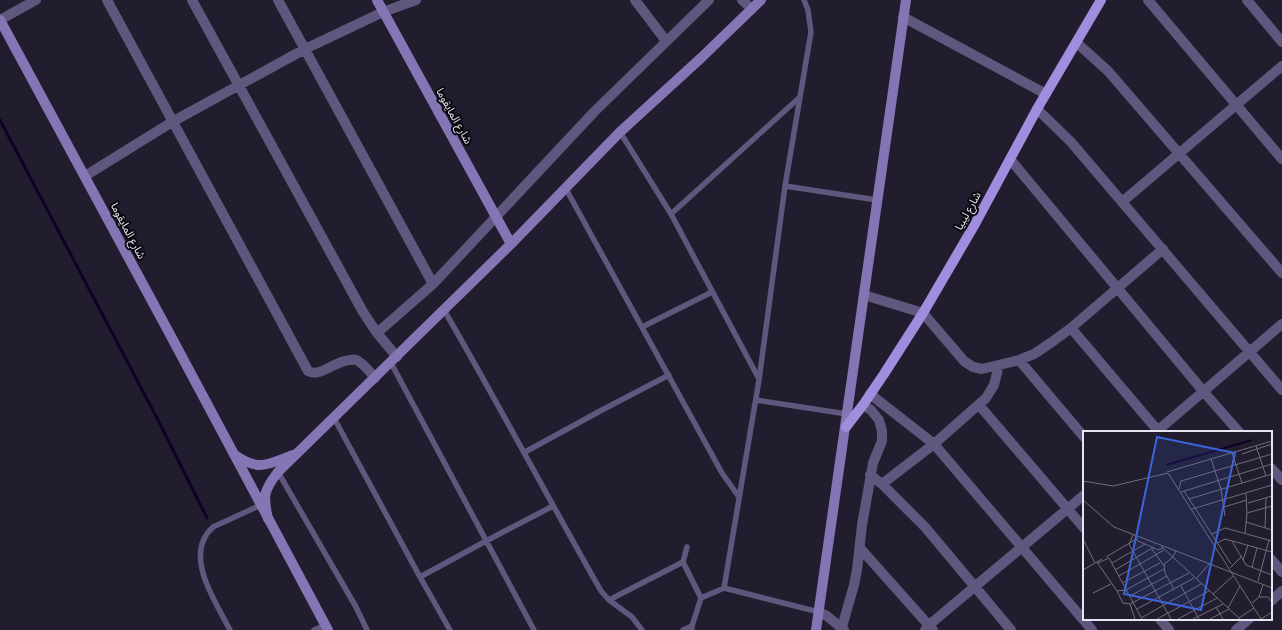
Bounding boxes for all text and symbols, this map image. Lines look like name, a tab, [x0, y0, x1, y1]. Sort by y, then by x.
street label: شارع المايقوما	[432, 86, 475, 147]
street label: شارع ليبيا	[952, 189, 985, 233]
street label: شارع المايقوما	[107, 201, 148, 262]
inset map	[1083, 431, 1272, 620]

